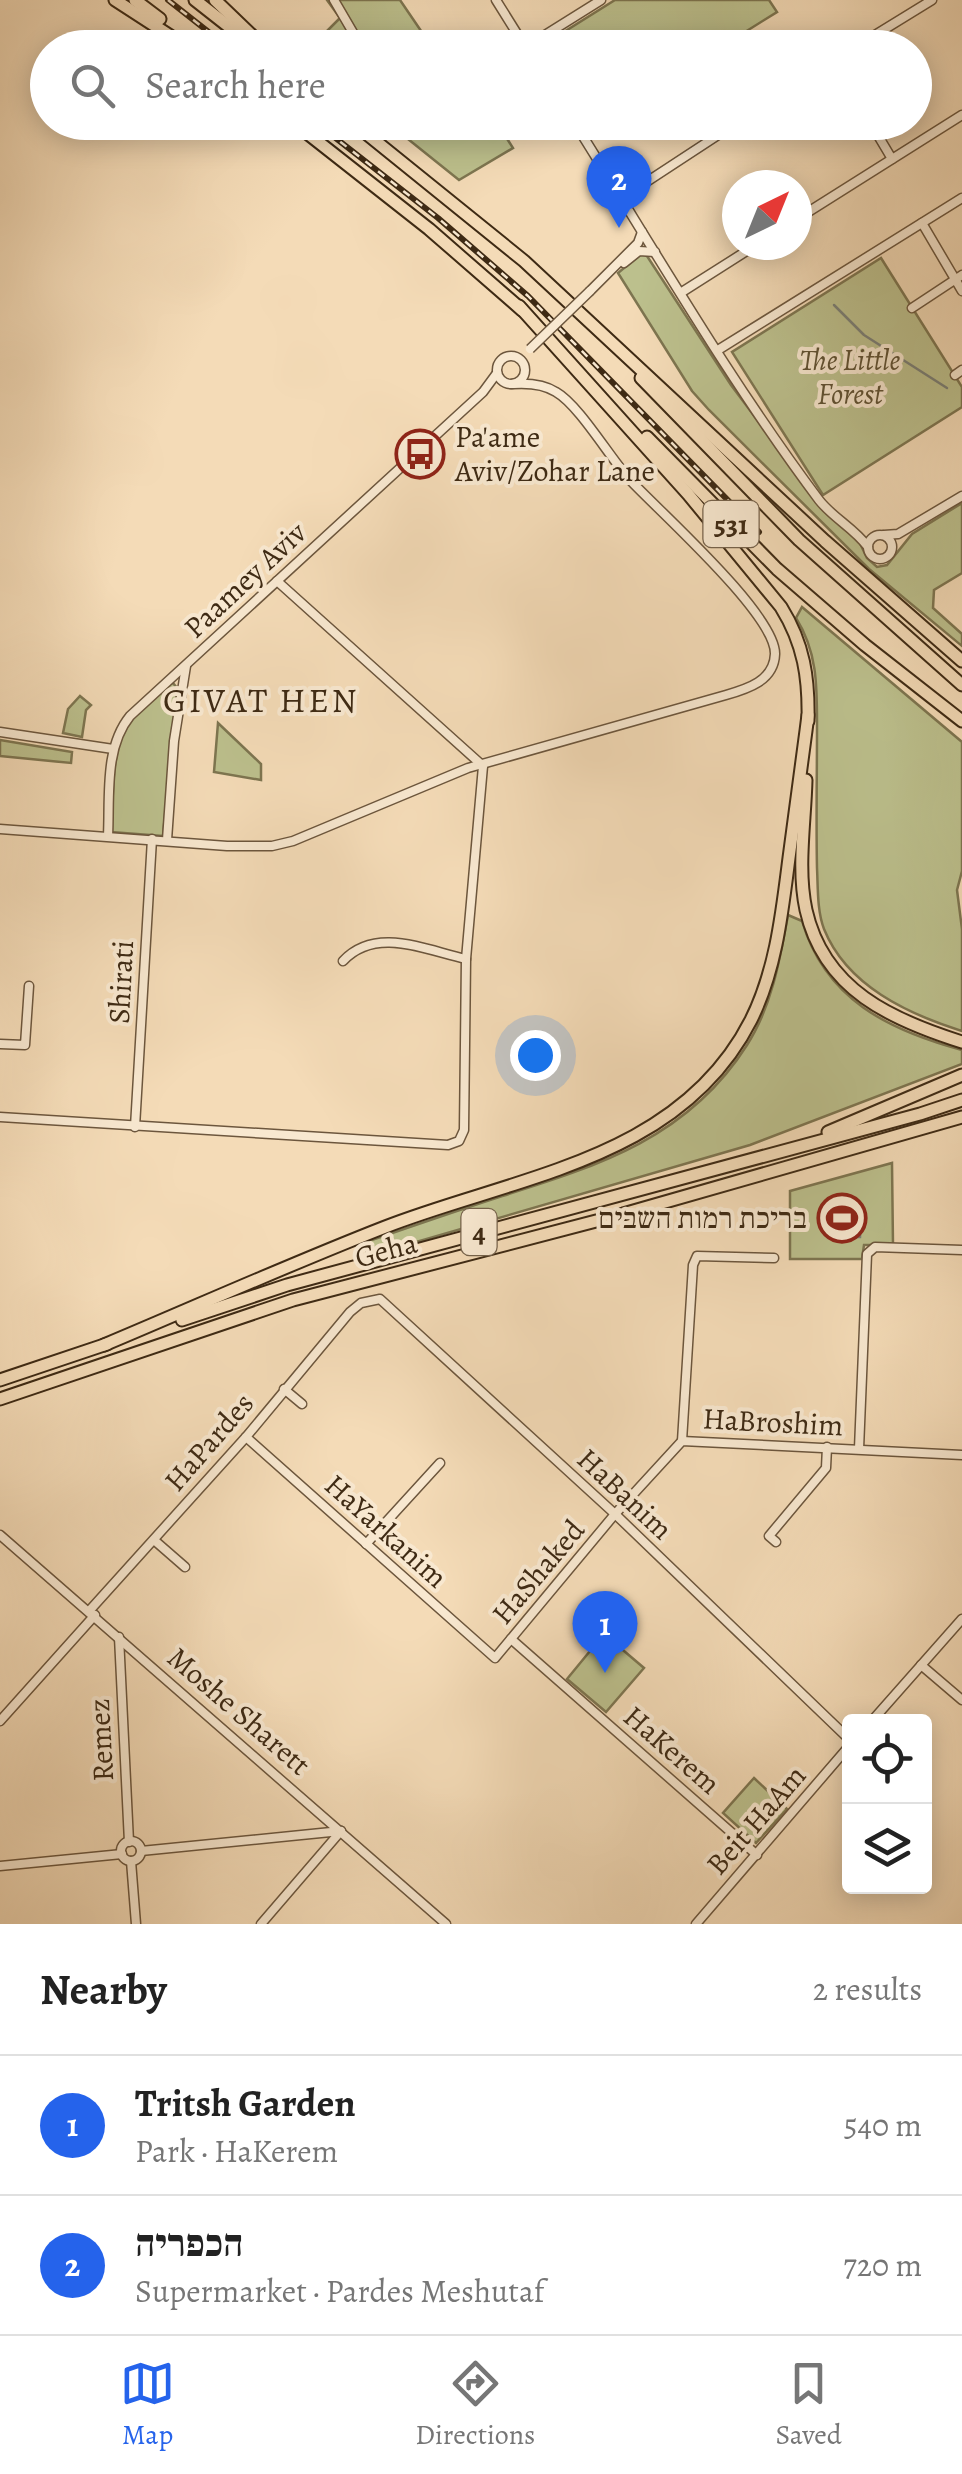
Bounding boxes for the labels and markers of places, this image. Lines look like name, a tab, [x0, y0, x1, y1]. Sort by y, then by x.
pin: 2	[586, 146, 652, 228]
place label: Pa'ame Aviv/Zohar Lane	[454, 417, 655, 491]
bus stop icon: Pa'ame Aviv/Zohar Lane	[394, 428, 446, 480]
sports icon: בריכת רמות השבים	[816, 1192, 868, 1244]
place label: בריכת רמות השבים	[598, 1198, 807, 1238]
pin: 1	[572, 1590, 638, 1673]

